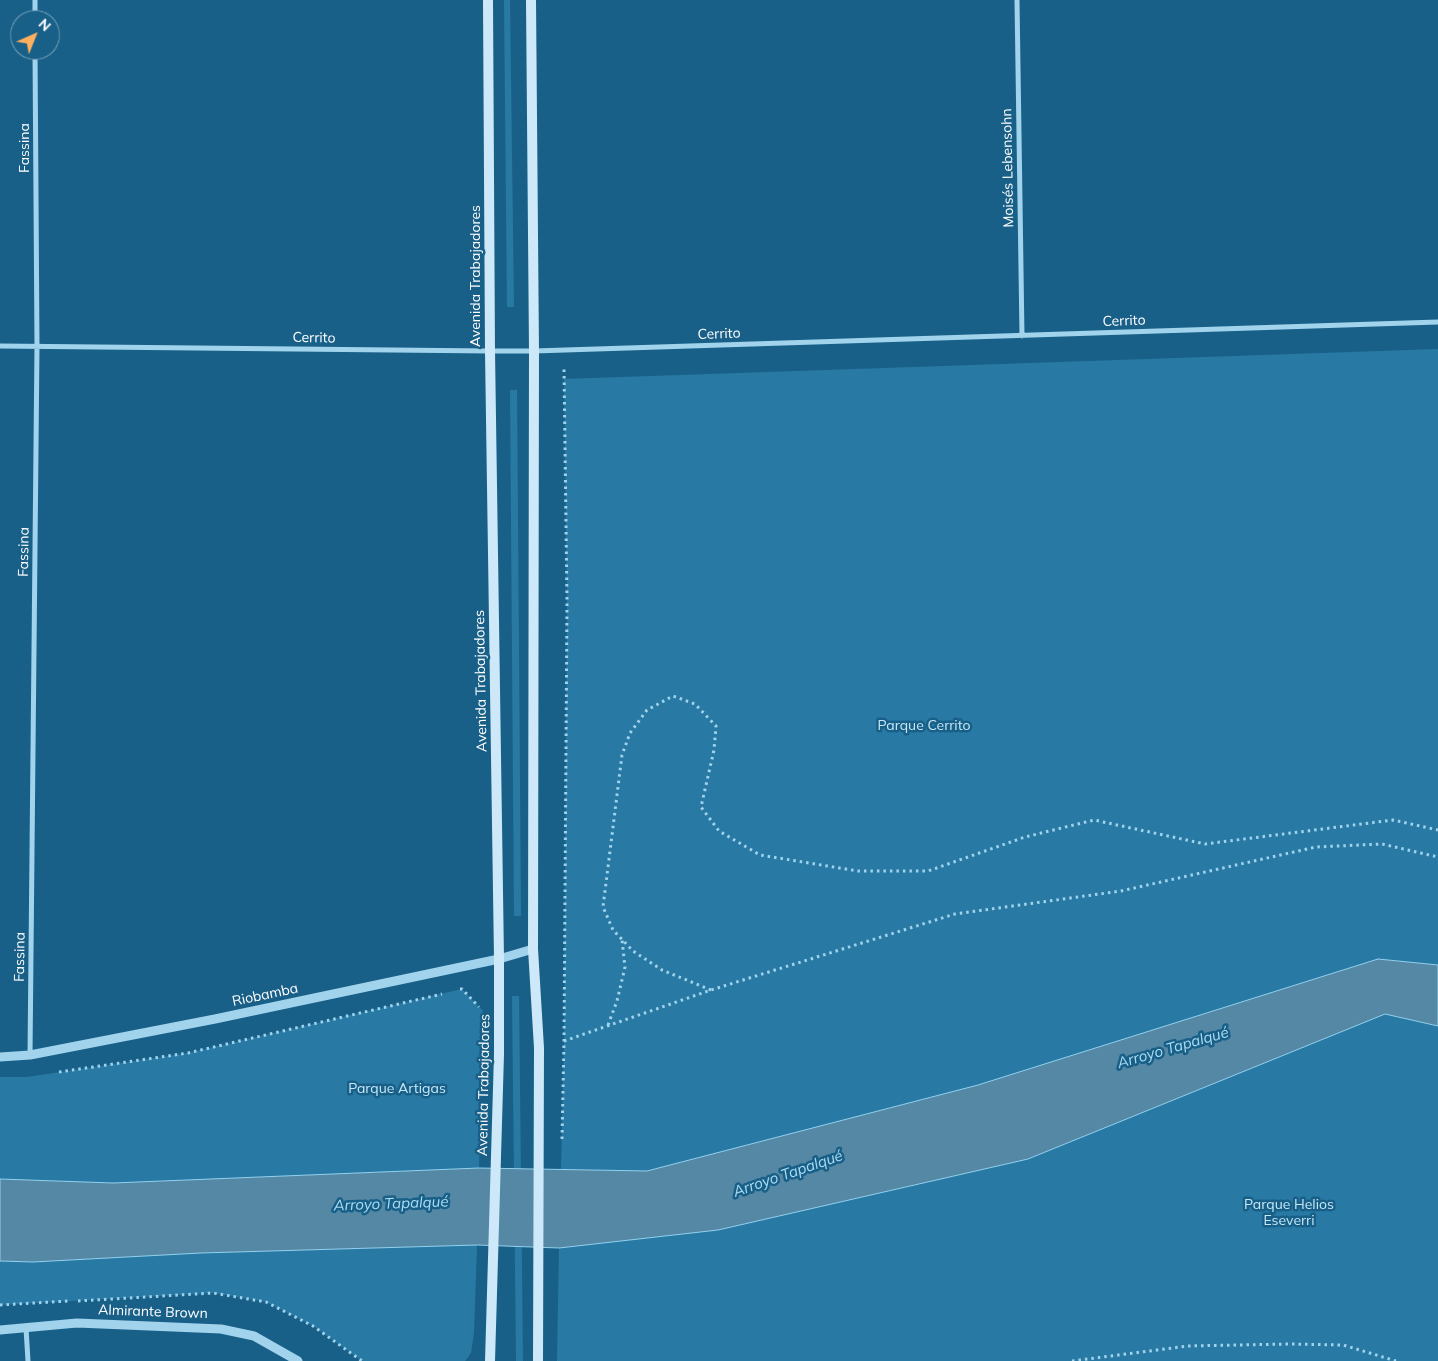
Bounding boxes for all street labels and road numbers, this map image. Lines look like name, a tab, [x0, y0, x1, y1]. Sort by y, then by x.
street label: Moisés Lebensohn	[999, 108, 1017, 228]
street label: Fassina	[17, 123, 33, 173]
street label: Avenida Trabajadores	[468, 205, 484, 347]
street label: Cerrito	[1102, 312, 1146, 330]
street label: Cerrito	[697, 325, 741, 343]
street label: Cerrito	[292, 329, 336, 347]
street label: Fassina	[15, 527, 33, 577]
street label: Avenida Trabajadores	[471, 610, 491, 752]
street label: Fassina	[11, 932, 29, 982]
street label: Riobamba	[231, 980, 299, 1010]
street label: Avenida Trabajadores	[474, 1014, 494, 1156]
street label: Almirante Brown	[98, 1302, 208, 1322]

